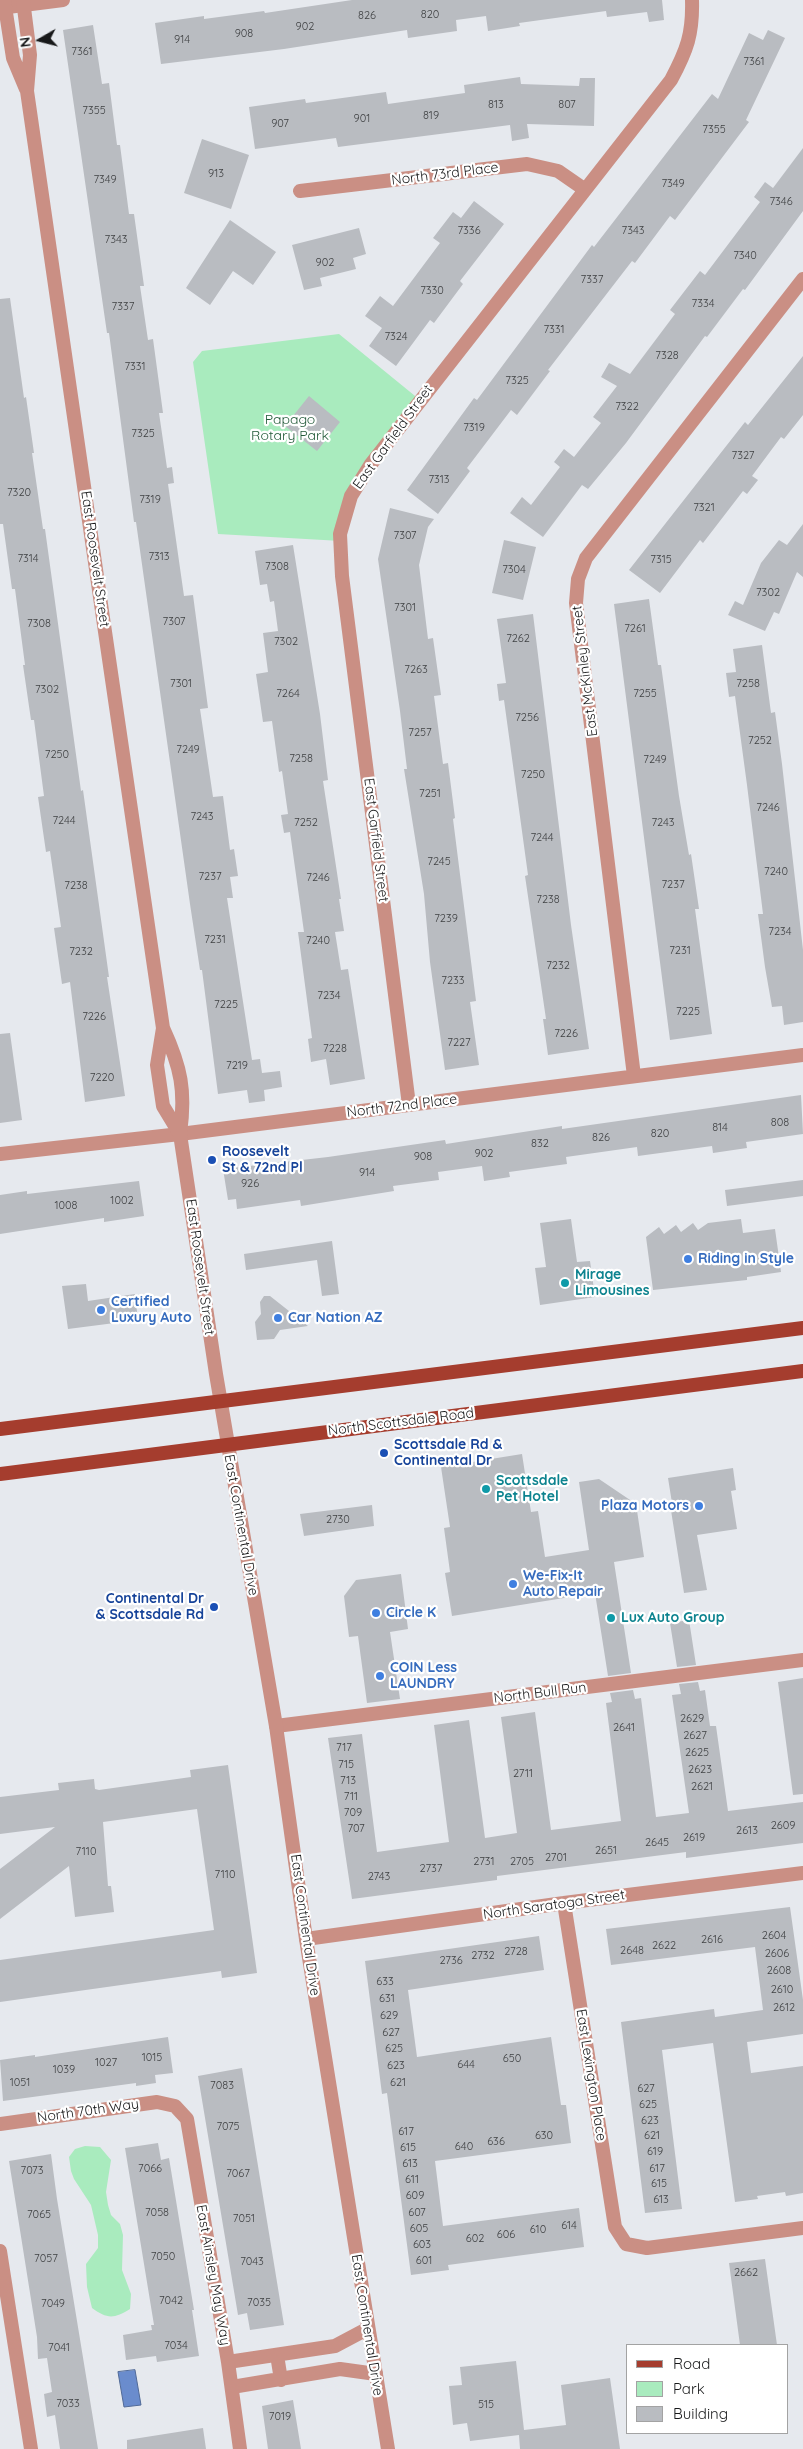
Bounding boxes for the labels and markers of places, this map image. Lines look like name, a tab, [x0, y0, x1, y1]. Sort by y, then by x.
place label: Roosevelt St & 72nd Pl	[222, 1144, 303, 1176]
marker: Roosevelt St & 72nd Pl	[206, 1154, 218, 1166]
place label: Riding in Style	[698, 1251, 794, 1267]
marker: Riding in Style	[682, 1253, 694, 1265]
place label: Mirage Limousines	[575, 1267, 649, 1300]
marker: Mirage Limousines	[559, 1277, 571, 1289]
place label: Certified Luxury Auto	[111, 1294, 192, 1326]
marker: Certified Luxury Auto	[95, 1304, 107, 1316]
place label: Car Nation AZ	[288, 1310, 383, 1326]
marker: Car Nation AZ	[272, 1312, 284, 1324]
place label: Scottsdale Rd & Continental Dr	[394, 1437, 502, 1470]
marker: Scottsdale Rd & Continental Dr	[378, 1447, 390, 1459]
place label: Scottsdale Pet Hotel	[496, 1473, 568, 1505]
marker: Scottsdale Pet Hotel	[480, 1483, 492, 1495]
place label: Plaza Motors	[601, 1498, 689, 1514]
marker: Plaza Motors	[693, 1500, 705, 1512]
place label: We-Fix-It Auto Repair	[523, 1568, 603, 1600]
marker: We-Fix-It Auto Repair	[507, 1578, 519, 1590]
place label: Continental Dr & Scottsdale Rd	[96, 1591, 204, 1624]
marker: Continental Dr & Scottsdale Rd	[208, 1601, 220, 1613]
place label: Circle K	[386, 1605, 436, 1621]
marker: Circle K	[370, 1607, 382, 1619]
place label: Lux Auto Group	[621, 1610, 724, 1626]
marker: Lux Auto Group	[605, 1612, 617, 1624]
place label: COIN Less LAUNDRY	[390, 1660, 457, 1692]
marker: COIN Less LAUNDRY	[374, 1670, 386, 1682]

